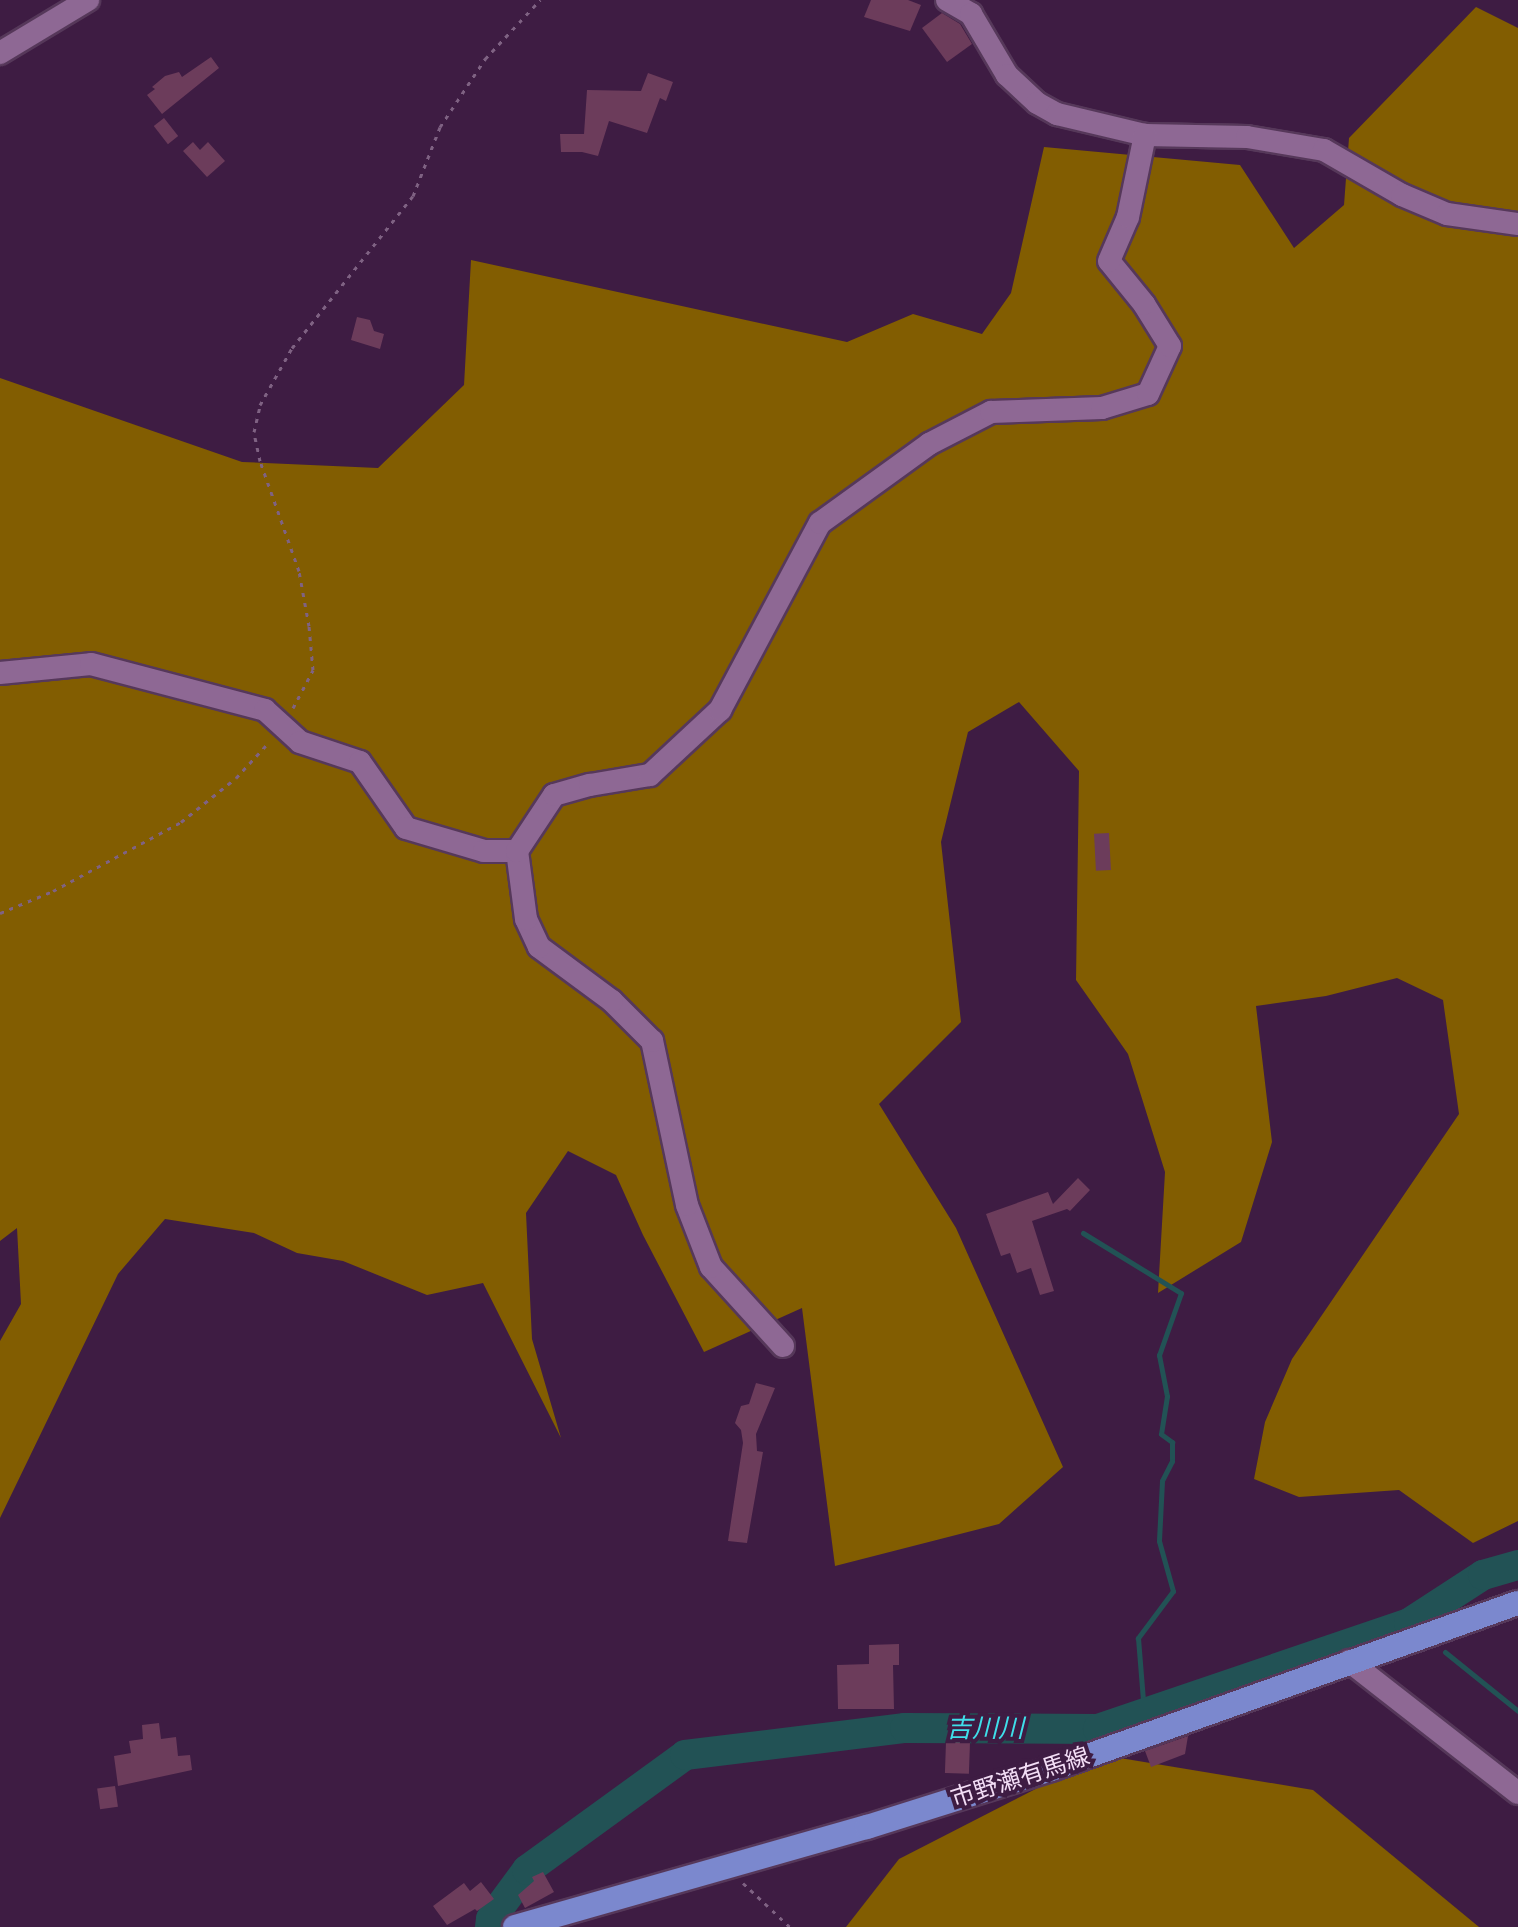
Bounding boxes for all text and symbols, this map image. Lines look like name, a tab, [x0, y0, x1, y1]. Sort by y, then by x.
water label: 吉川川	[946, 1712, 1024, 1744]
street label: 市野瀬有馬線	[947, 1741, 1093, 1813]

